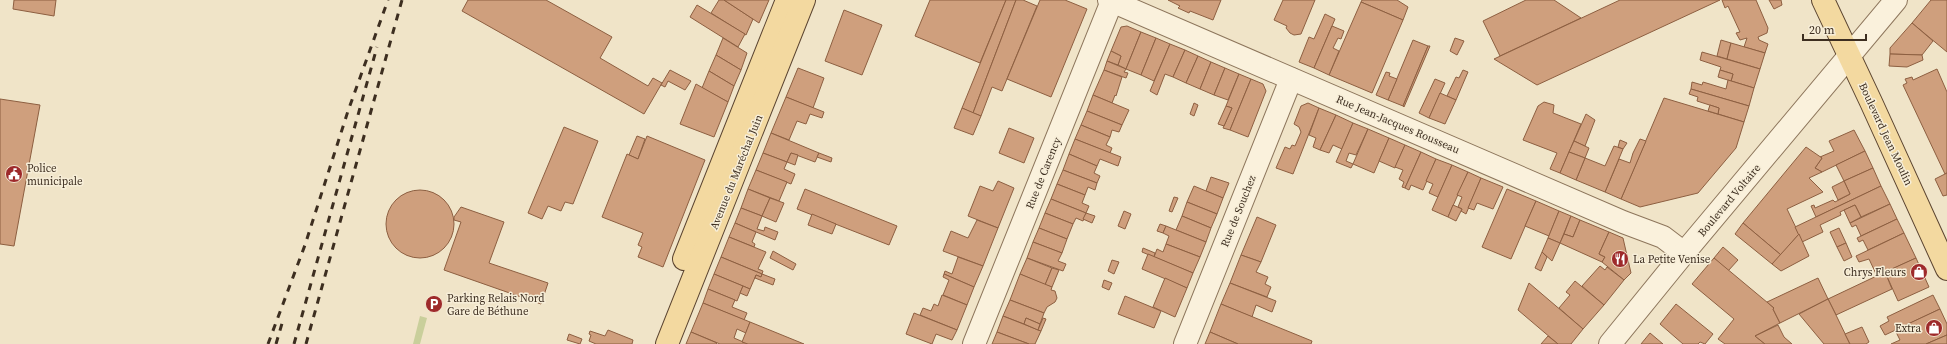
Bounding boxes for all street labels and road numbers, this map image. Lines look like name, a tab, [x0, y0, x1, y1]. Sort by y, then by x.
street label: Boulevard Jean Moulin	[1855, 80, 1916, 188]
street label: Rue Jean-Jacques Rousseau	[1334, 92, 1462, 158]
street label: Avenue du Maréchal Juin	[707, 112, 767, 232]
street label: Rue de Carency	[1022, 135, 1065, 211]
street label: Boulevard Voltaire	[1695, 161, 1764, 240]
street label: Rue de Souchez	[1217, 173, 1260, 249]

